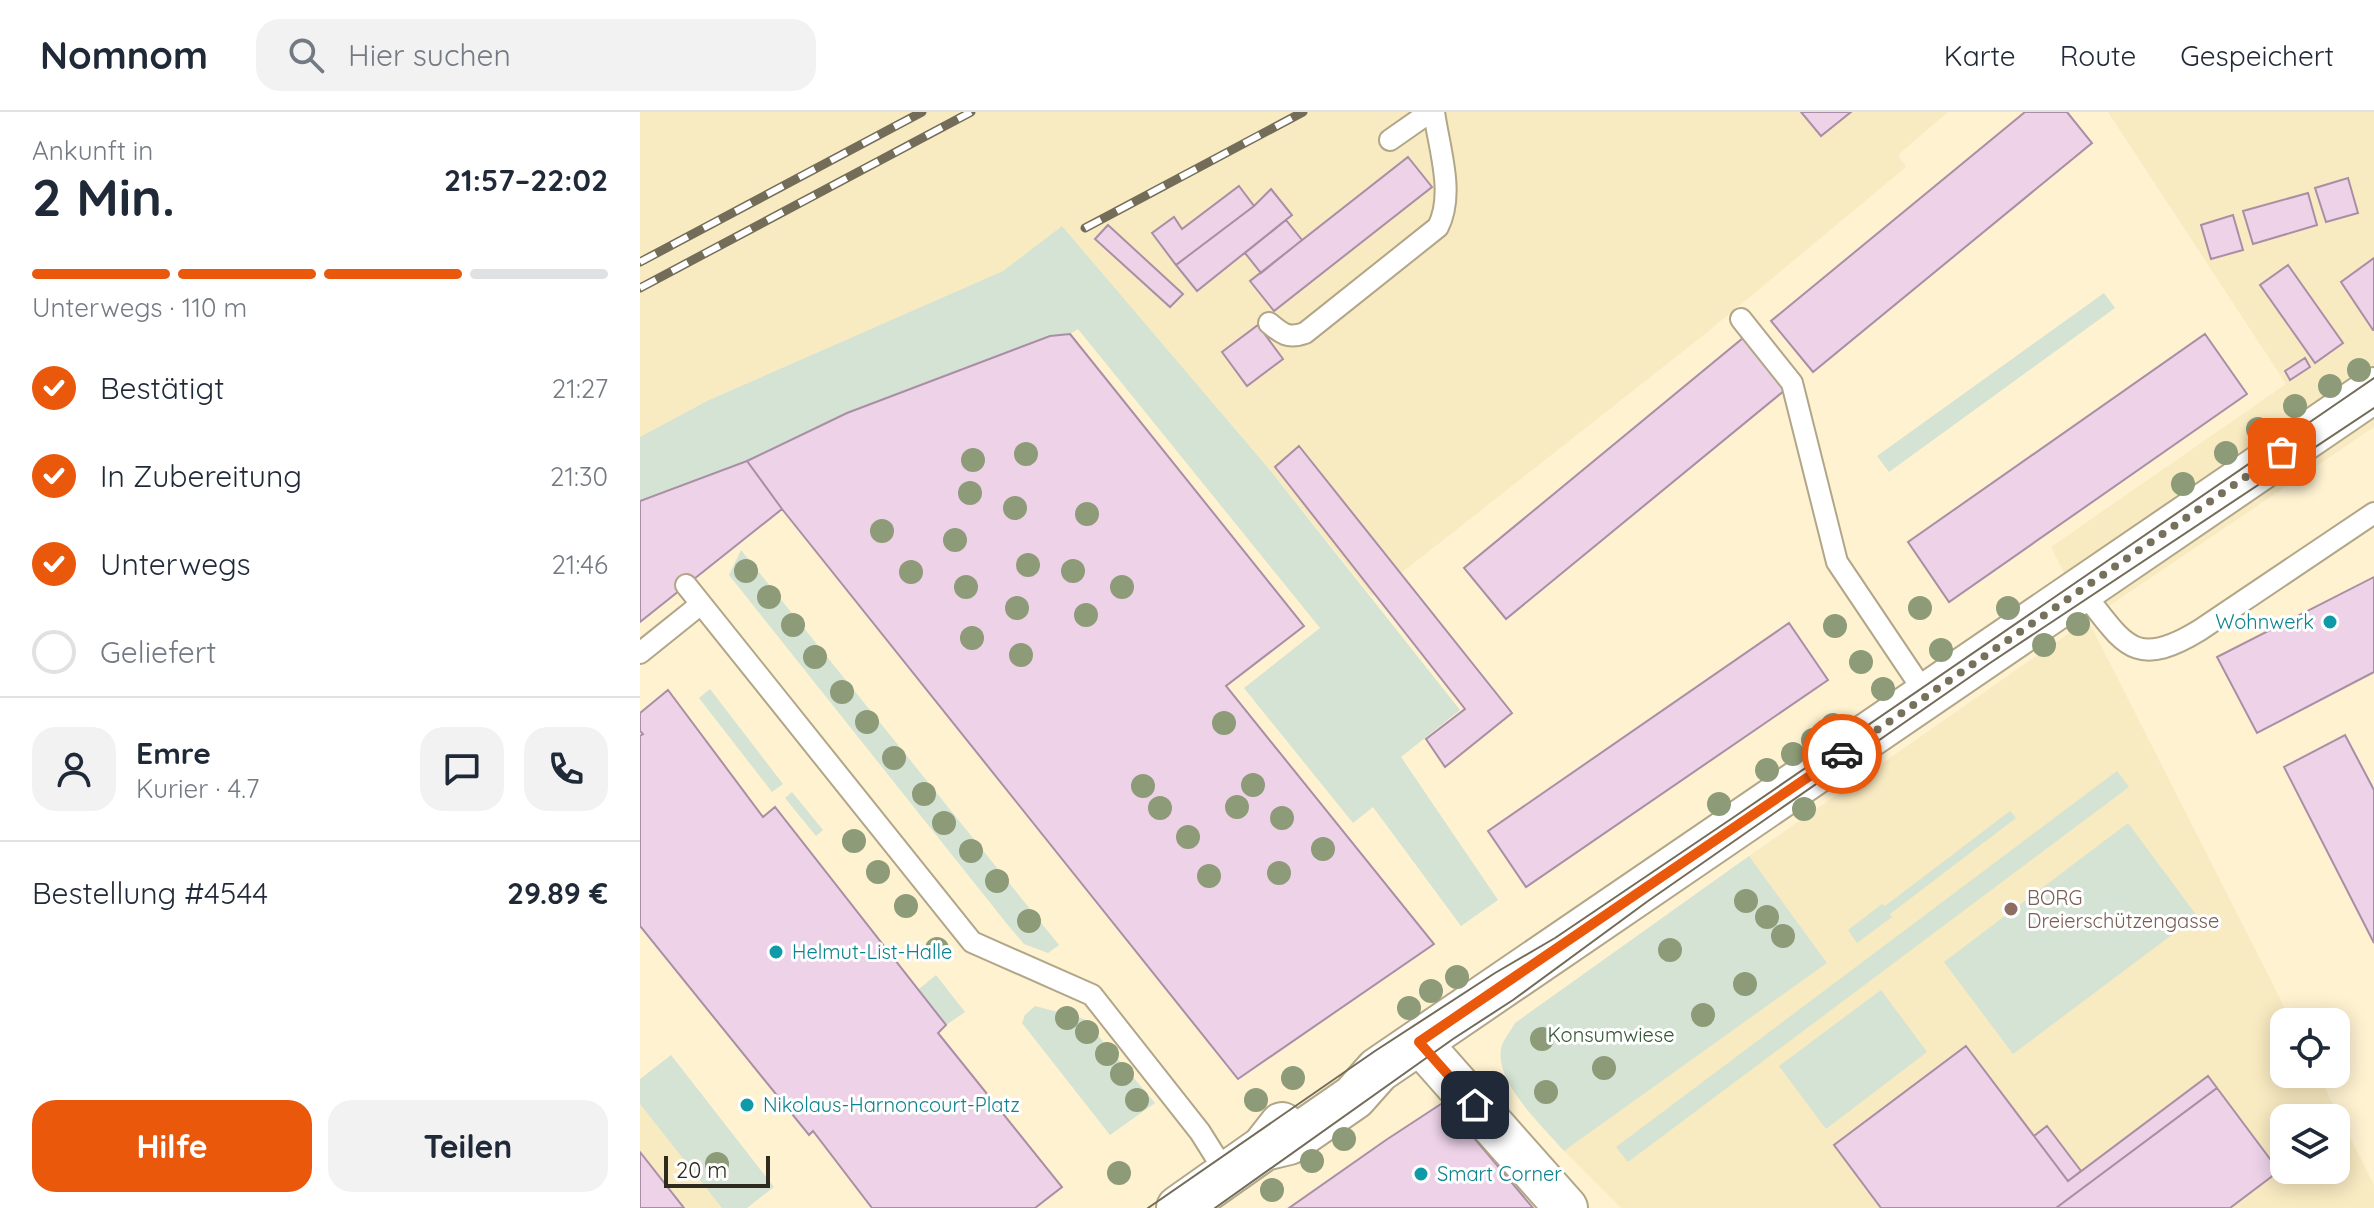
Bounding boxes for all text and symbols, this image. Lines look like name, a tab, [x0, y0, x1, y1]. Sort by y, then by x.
search box	[256, 19, 816, 91]
text: Nomnom	[40, 31, 208, 79]
icon: search	[284, 33, 328, 77]
text: Hier suchen	[348, 36, 511, 74]
text: Karte	[1944, 38, 2016, 73]
text: Route	[2060, 38, 2136, 73]
text: Gespeichert	[2180, 38, 2334, 73]
text: Ankunft in	[32, 134, 153, 167]
text: 21:57–22:02	[444, 161, 608, 199]
text: 2 Min.	[32, 164, 175, 229]
text: Unterwegs · 110 m	[32, 291, 247, 324]
icon: check	[32, 366, 76, 410]
text: Bestätigt	[100, 369, 224, 407]
text: 21:27	[552, 372, 608, 405]
pin	[2248, 418, 2316, 486]
icon: bag	[2260, 430, 2304, 474]
icon: check	[32, 454, 76, 498]
text: In Zubereitung	[100, 457, 302, 495]
text: 21:30	[550, 460, 608, 493]
icon: check	[32, 542, 76, 586]
text: Unterwegs	[100, 545, 251, 583]
text: 21:46	[551, 548, 608, 581]
place label: Wohnwerk	[2215, 609, 2314, 634]
marker: Wohnwerk	[2321, 613, 2339, 631]
text: Geliefert	[100, 633, 216, 671]
courier	[1802, 714, 1882, 794]
button: person	[32, 727, 116, 811]
button: chat	[420, 727, 504, 811]
button: phone	[524, 727, 608, 811]
icon: car	[1820, 732, 1864, 776]
text: Emre	[136, 734, 211, 772]
text: Kurier · 4.7	[136, 772, 259, 805]
text: Bestellung #4544	[32, 874, 268, 912]
text: 29.89 €	[507, 874, 608, 912]
place label: BORG Dreierschützengasse	[2027, 885, 2219, 933]
marker: BORG Dreierschützengasse	[2002, 900, 2020, 918]
place label: Helmut-List-Halle	[792, 939, 952, 964]
marker: Helmut-List-Halle	[767, 943, 785, 961]
map controls	[2270, 1008, 2350, 1184]
button: locate	[2270, 1008, 2350, 1088]
park label: Konsumwiese	[1547, 1022, 1675, 1047]
pin	[1441, 1071, 1509, 1139]
icon: home	[1453, 1083, 1497, 1127]
place label: Nikolaus-Harnoncourt-Platz	[763, 1092, 1020, 1117]
marker: Nikolaus-Harnoncourt-Platz	[738, 1096, 756, 1114]
button: Hilfe	[32, 1100, 312, 1192]
button: Teilen	[328, 1100, 608, 1192]
button: layers	[2270, 1104, 2350, 1184]
scale bar	[664, 1152, 770, 1188]
text: 20 m	[676, 1156, 727, 1184]
place label: Smart Corner	[1437, 1161, 1562, 1186]
marker: Smart Corner	[1412, 1165, 1430, 1183]

